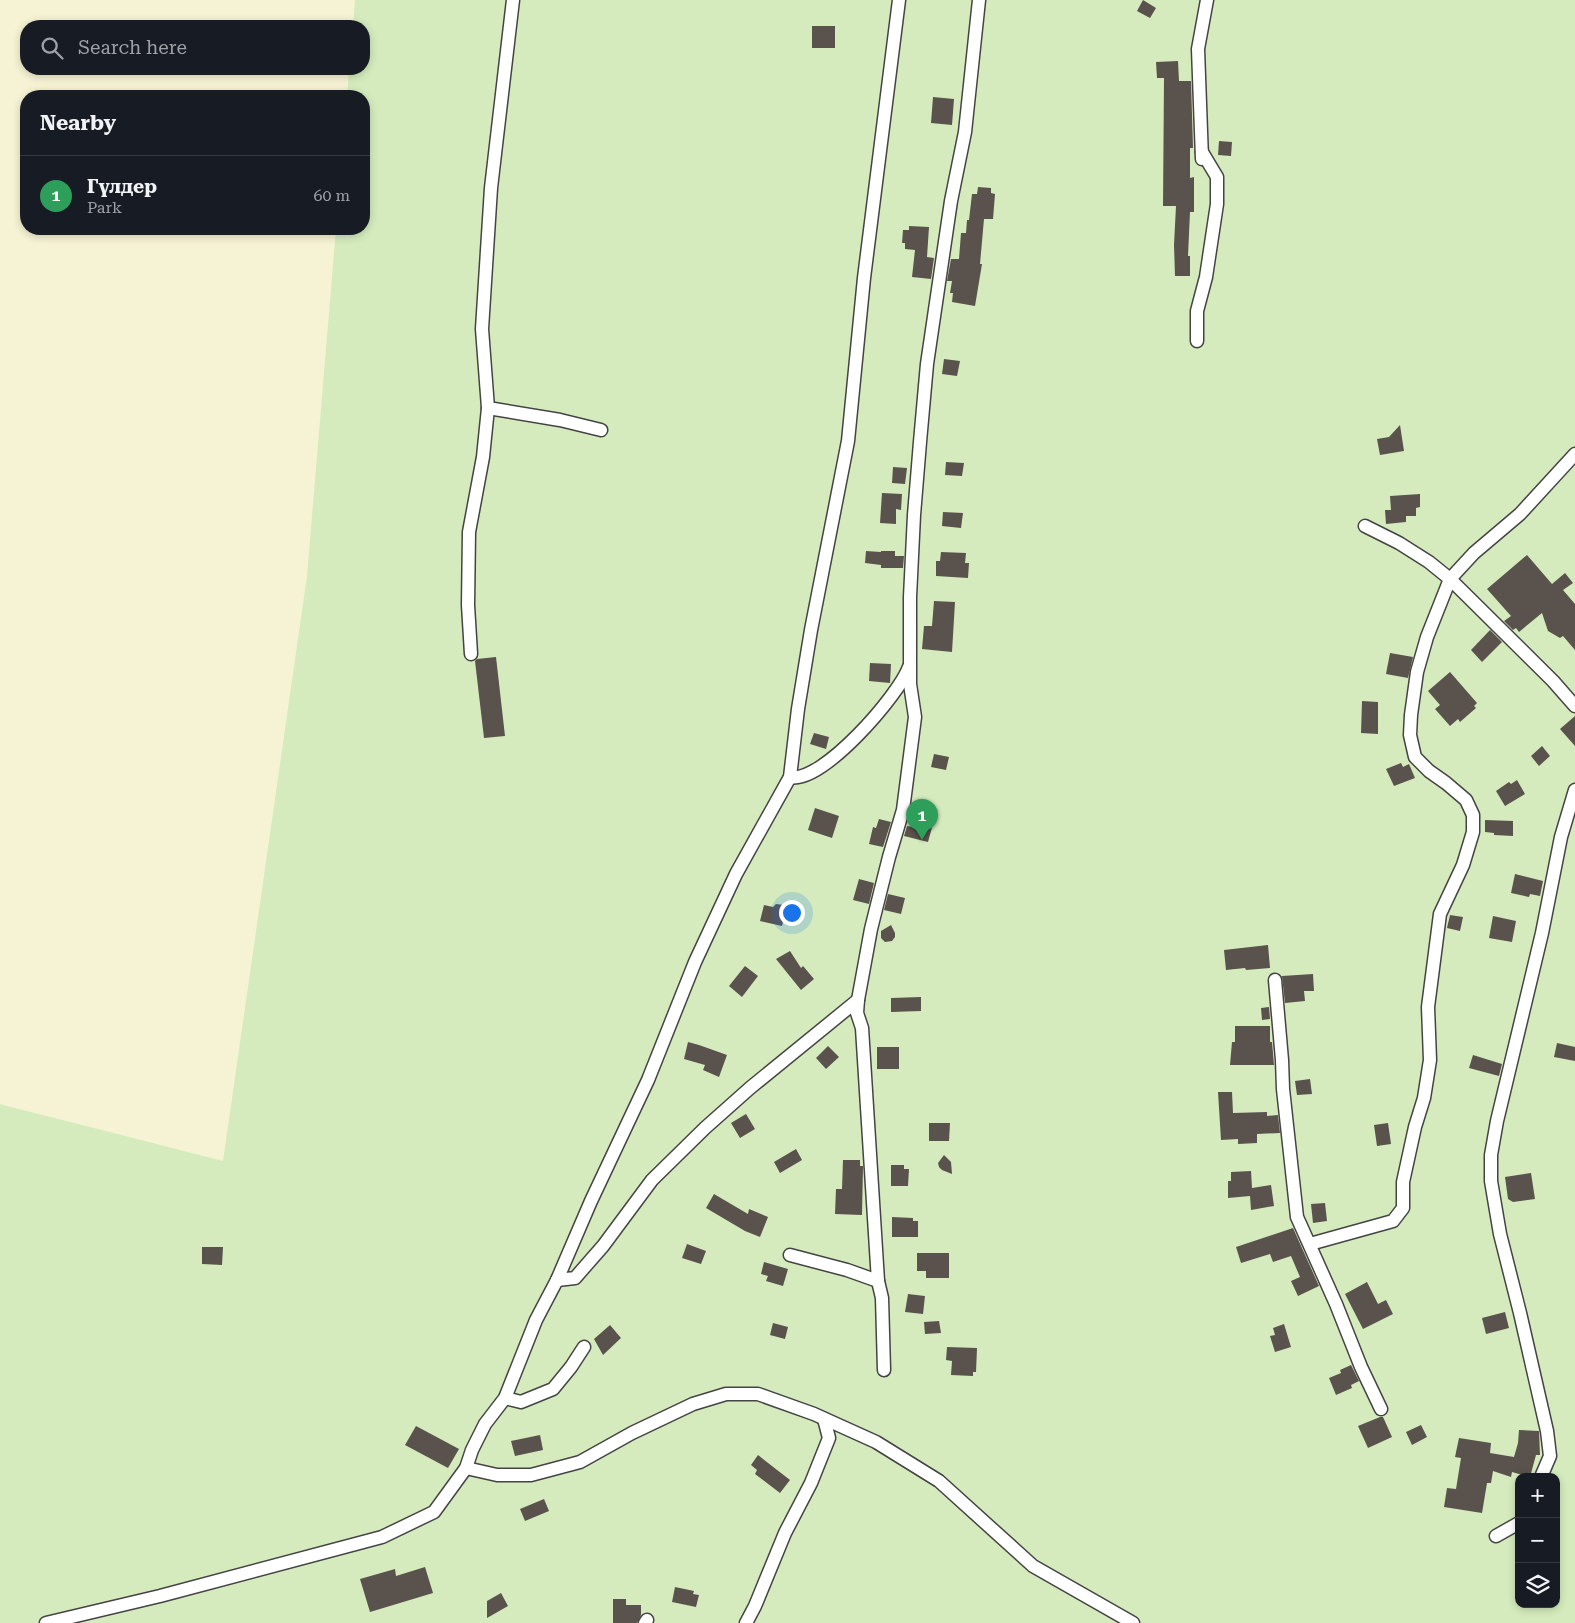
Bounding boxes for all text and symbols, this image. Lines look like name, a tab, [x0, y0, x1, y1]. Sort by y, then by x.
search box	[20, 20, 370, 75]
icon: search	[38, 34, 66, 62]
text: Search here	[78, 36, 187, 59]
text: Nearby	[40, 111, 116, 135]
text: Гүлдер	[87, 175, 157, 198]
text: 1	[52, 186, 60, 205]
text: 60 m	[313, 186, 350, 205]
text: Park	[87, 198, 122, 217]
pin: 1	[906, 799, 938, 840]
your location	[779, 900, 805, 926]
map controls	[1515, 1473, 1560, 1608]
button: +	[1515, 1473, 1560, 1518]
button: −	[1515, 1518, 1560, 1563]
button: layers	[1515, 1563, 1560, 1608]

